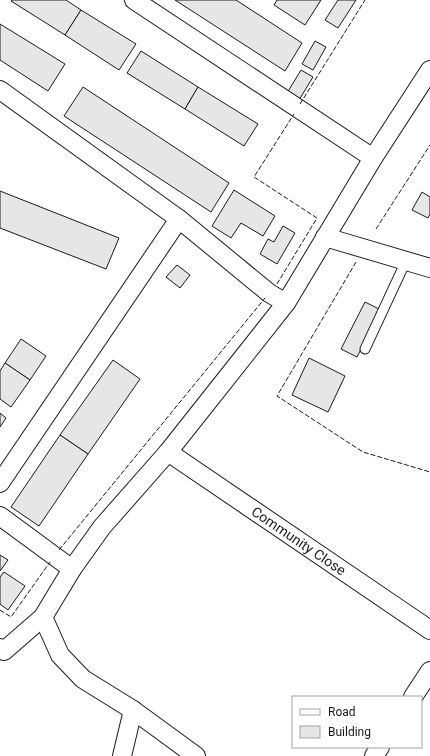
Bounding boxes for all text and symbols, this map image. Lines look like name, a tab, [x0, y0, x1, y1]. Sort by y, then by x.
street label: Community Close	[249, 503, 349, 578]
legend	[292, 696, 422, 748]
text: Road	[328, 705, 356, 719]
text: Building	[328, 725, 371, 739]

